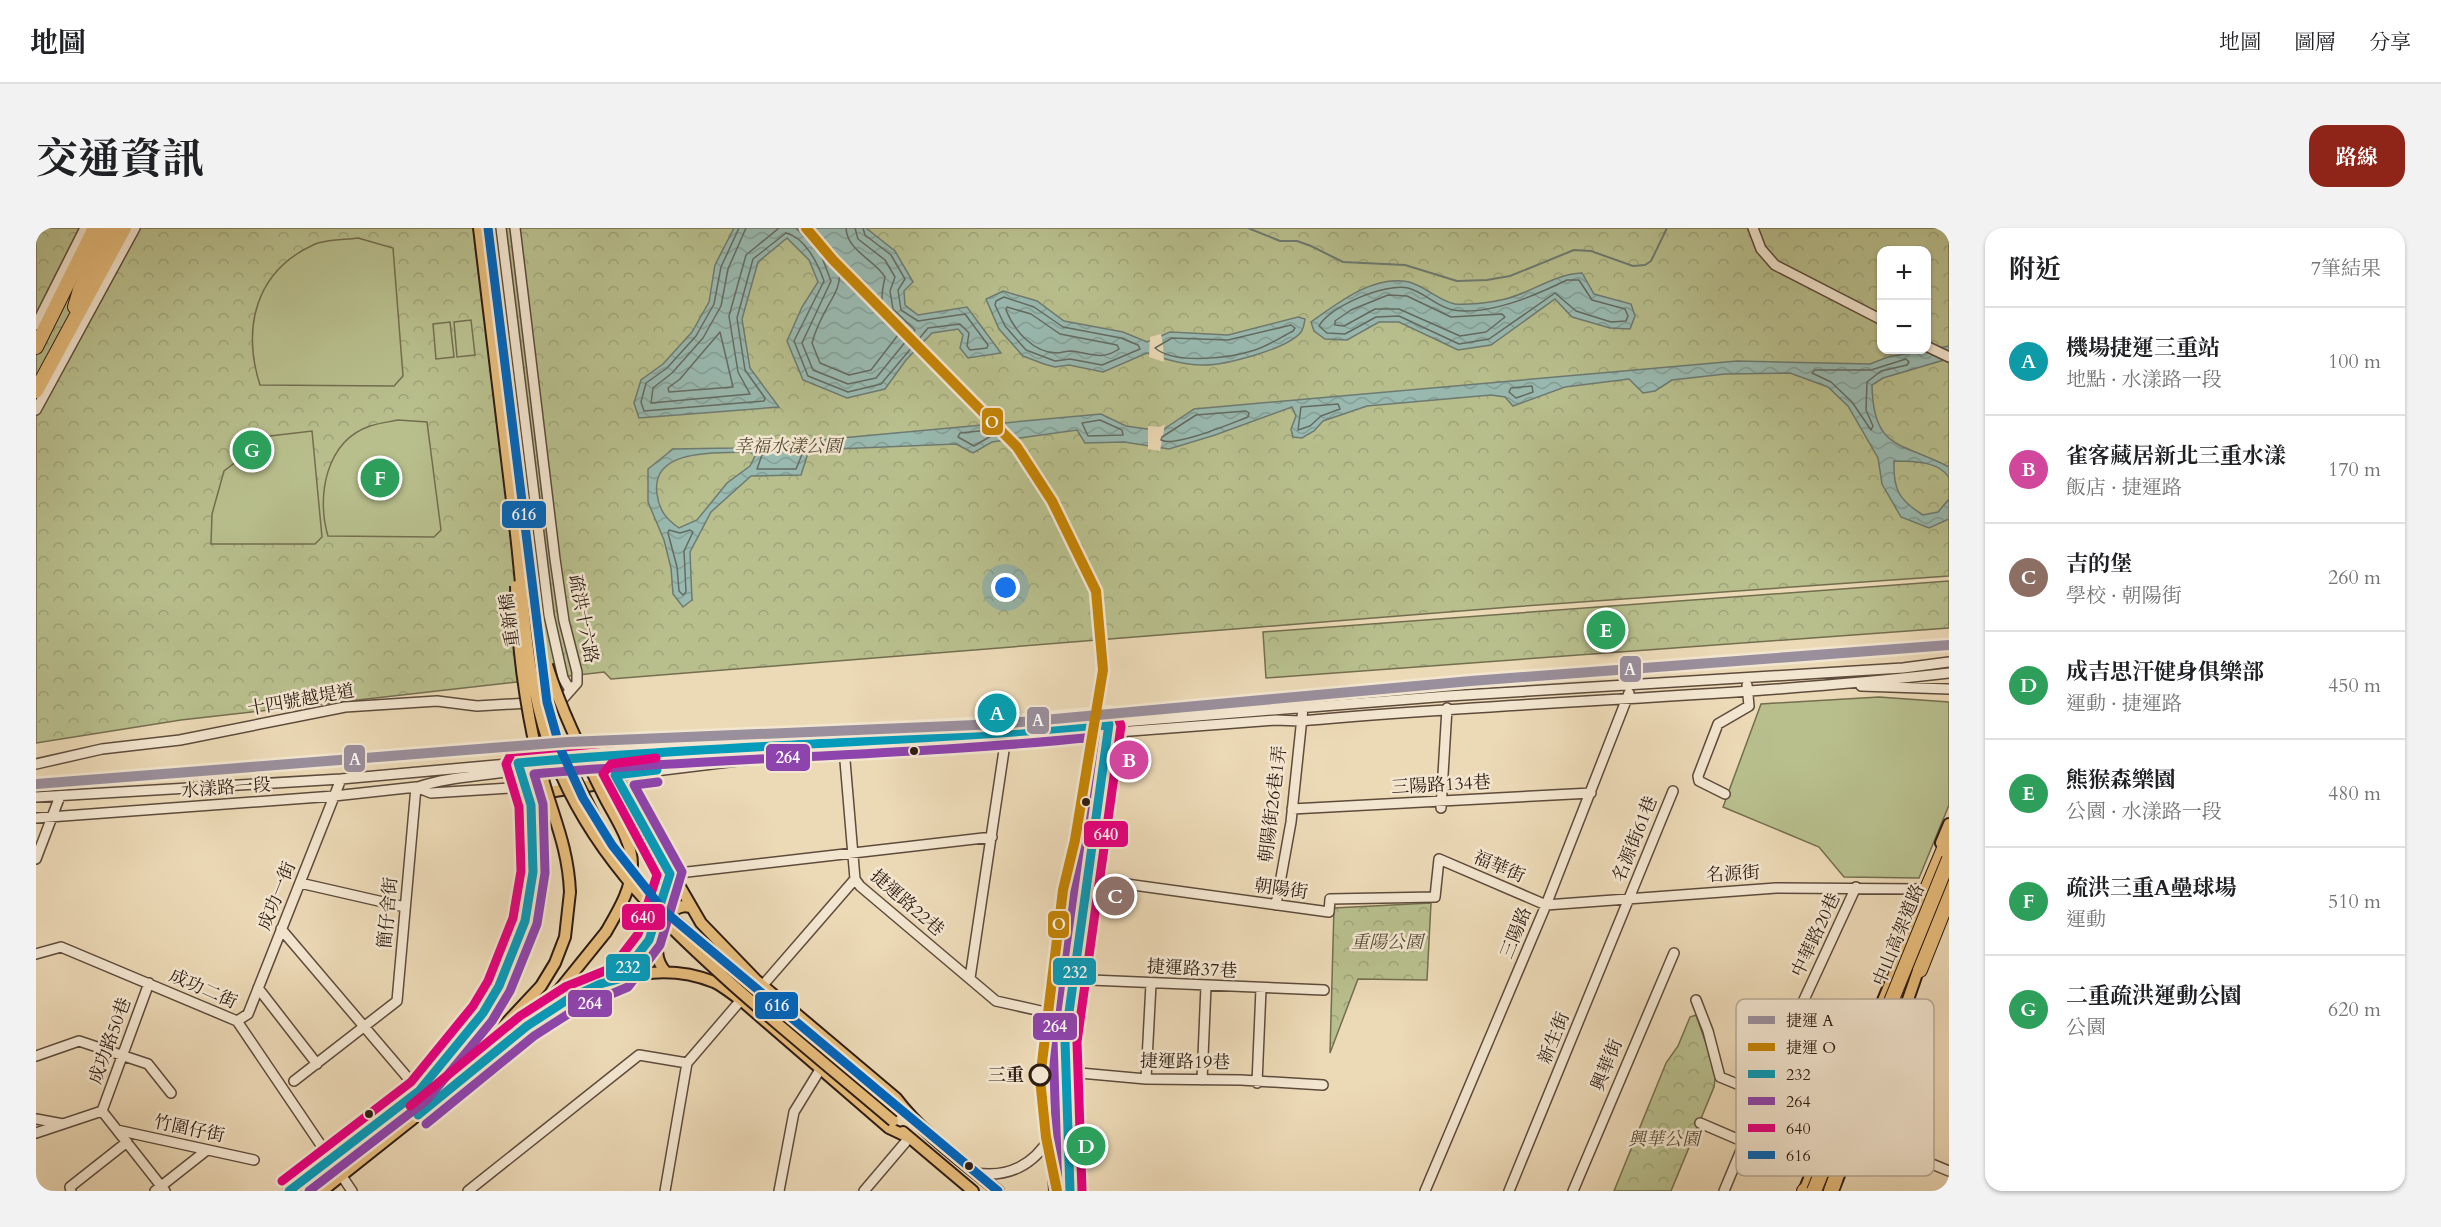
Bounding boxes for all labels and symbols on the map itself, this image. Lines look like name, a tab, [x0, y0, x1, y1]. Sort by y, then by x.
line badge: O	[981, 407, 1004, 436]
text: O	[985, 412, 999, 434]
pin: G	[232, 428, 272, 472]
park label: 幸福水漾公園	[734, 434, 845, 459]
pin: F	[360, 456, 400, 500]
line badge: 616	[501, 500, 547, 529]
text: 616	[512, 504, 536, 526]
street label: 疏洪十六路	[562, 572, 604, 666]
your location	[991, 573, 1020, 602]
street label: 重新橋	[494, 592, 526, 648]
pin: E	[1586, 608, 1626, 652]
line badge: A	[1619, 655, 1642, 683]
text: A	[1624, 659, 1636, 681]
street label: 十四號越堤道	[246, 678, 356, 722]
pin: A	[978, 690, 1016, 736]
line badge: A	[1026, 706, 1050, 735]
text: A	[1032, 710, 1044, 732]
pin: B	[1110, 738, 1148, 782]
line badge: 264	[765, 743, 811, 772]
line badge: A	[343, 744, 366, 773]
street label: 朝陽街26巷1弄	[1253, 744, 1293, 864]
unlabelled marker	[908, 745, 920, 757]
text: 264	[776, 747, 800, 769]
text: A	[349, 749, 361, 771]
street label: 三陽路134巷	[1391, 770, 1491, 800]
street label: 水漾路一段	[180, 772, 272, 804]
street label: 名源街61巷	[1606, 792, 1664, 886]
unlabelled marker	[1080, 796, 1092, 808]
line badge: 640	[1083, 820, 1129, 848]
text: 640	[1094, 824, 1118, 846]
street label: 福華街	[1469, 845, 1529, 889]
street label: 成功一街	[252, 858, 302, 934]
street label: 名源街	[1705, 860, 1761, 888]
street label: 捷運路22巷	[865, 864, 949, 942]
street label: 朝陽街	[1253, 873, 1309, 905]
pin: C	[1096, 874, 1134, 918]
street label: 簡仔舍街	[372, 876, 404, 950]
street label: 中山高架道路	[1867, 880, 1931, 990]
street label: 中華路20巷	[1786, 889, 1846, 981]
line badge: 640	[621, 903, 666, 931]
street label: 三陽路	[1494, 903, 1538, 963]
text: 640	[631, 907, 655, 929]
line badge: O	[1047, 910, 1070, 939]
text: O	[1052, 914, 1066, 936]
park label: 重陽公園	[1351, 930, 1426, 955]
line badge: 232	[605, 953, 651, 982]
street label: 捷運路37巷	[1146, 954, 1238, 984]
text: 232	[616, 957, 640, 979]
line badge: 232	[1052, 957, 1097, 986]
text: 232	[1063, 962, 1087, 984]
street label: 成功二街	[165, 963, 241, 1015]
line badge: 264	[567, 989, 613, 1018]
line badge: 616	[754, 991, 799, 1020]
text: 264	[578, 993, 602, 1015]
street label: 成功路50巷	[83, 994, 137, 1088]
text: 616	[765, 995, 789, 1017]
legend	[1736, 999, 1934, 1176]
street label: 新生街	[1532, 1008, 1576, 1068]
text: 捷運 A	[1786, 1010, 1834, 1032]
line badge: 264	[1032, 1012, 1078, 1041]
text: 264	[1043, 1016, 1067, 1038]
street label: 興華街	[1585, 1035, 1629, 1095]
text: 捷運 O	[1786, 1037, 1836, 1059]
street label: 捷運路19巷	[1140, 1049, 1230, 1075]
place label: 三重	[988, 1063, 1024, 1088]
marker: 三重	[1029, 1064, 1051, 1086]
text: 232	[1786, 1064, 1811, 1086]
text: 264	[1786, 1091, 1811, 1113]
unlabelled marker	[363, 1108, 375, 1120]
street label: 竹圍仔街	[151, 1109, 227, 1149]
text: 640	[1786, 1118, 1811, 1140]
pin: D	[1066, 1124, 1106, 1168]
park label: 興華公園	[1628, 1127, 1703, 1152]
text: 616	[1786, 1145, 1811, 1167]
unlabelled marker	[963, 1160, 975, 1172]

